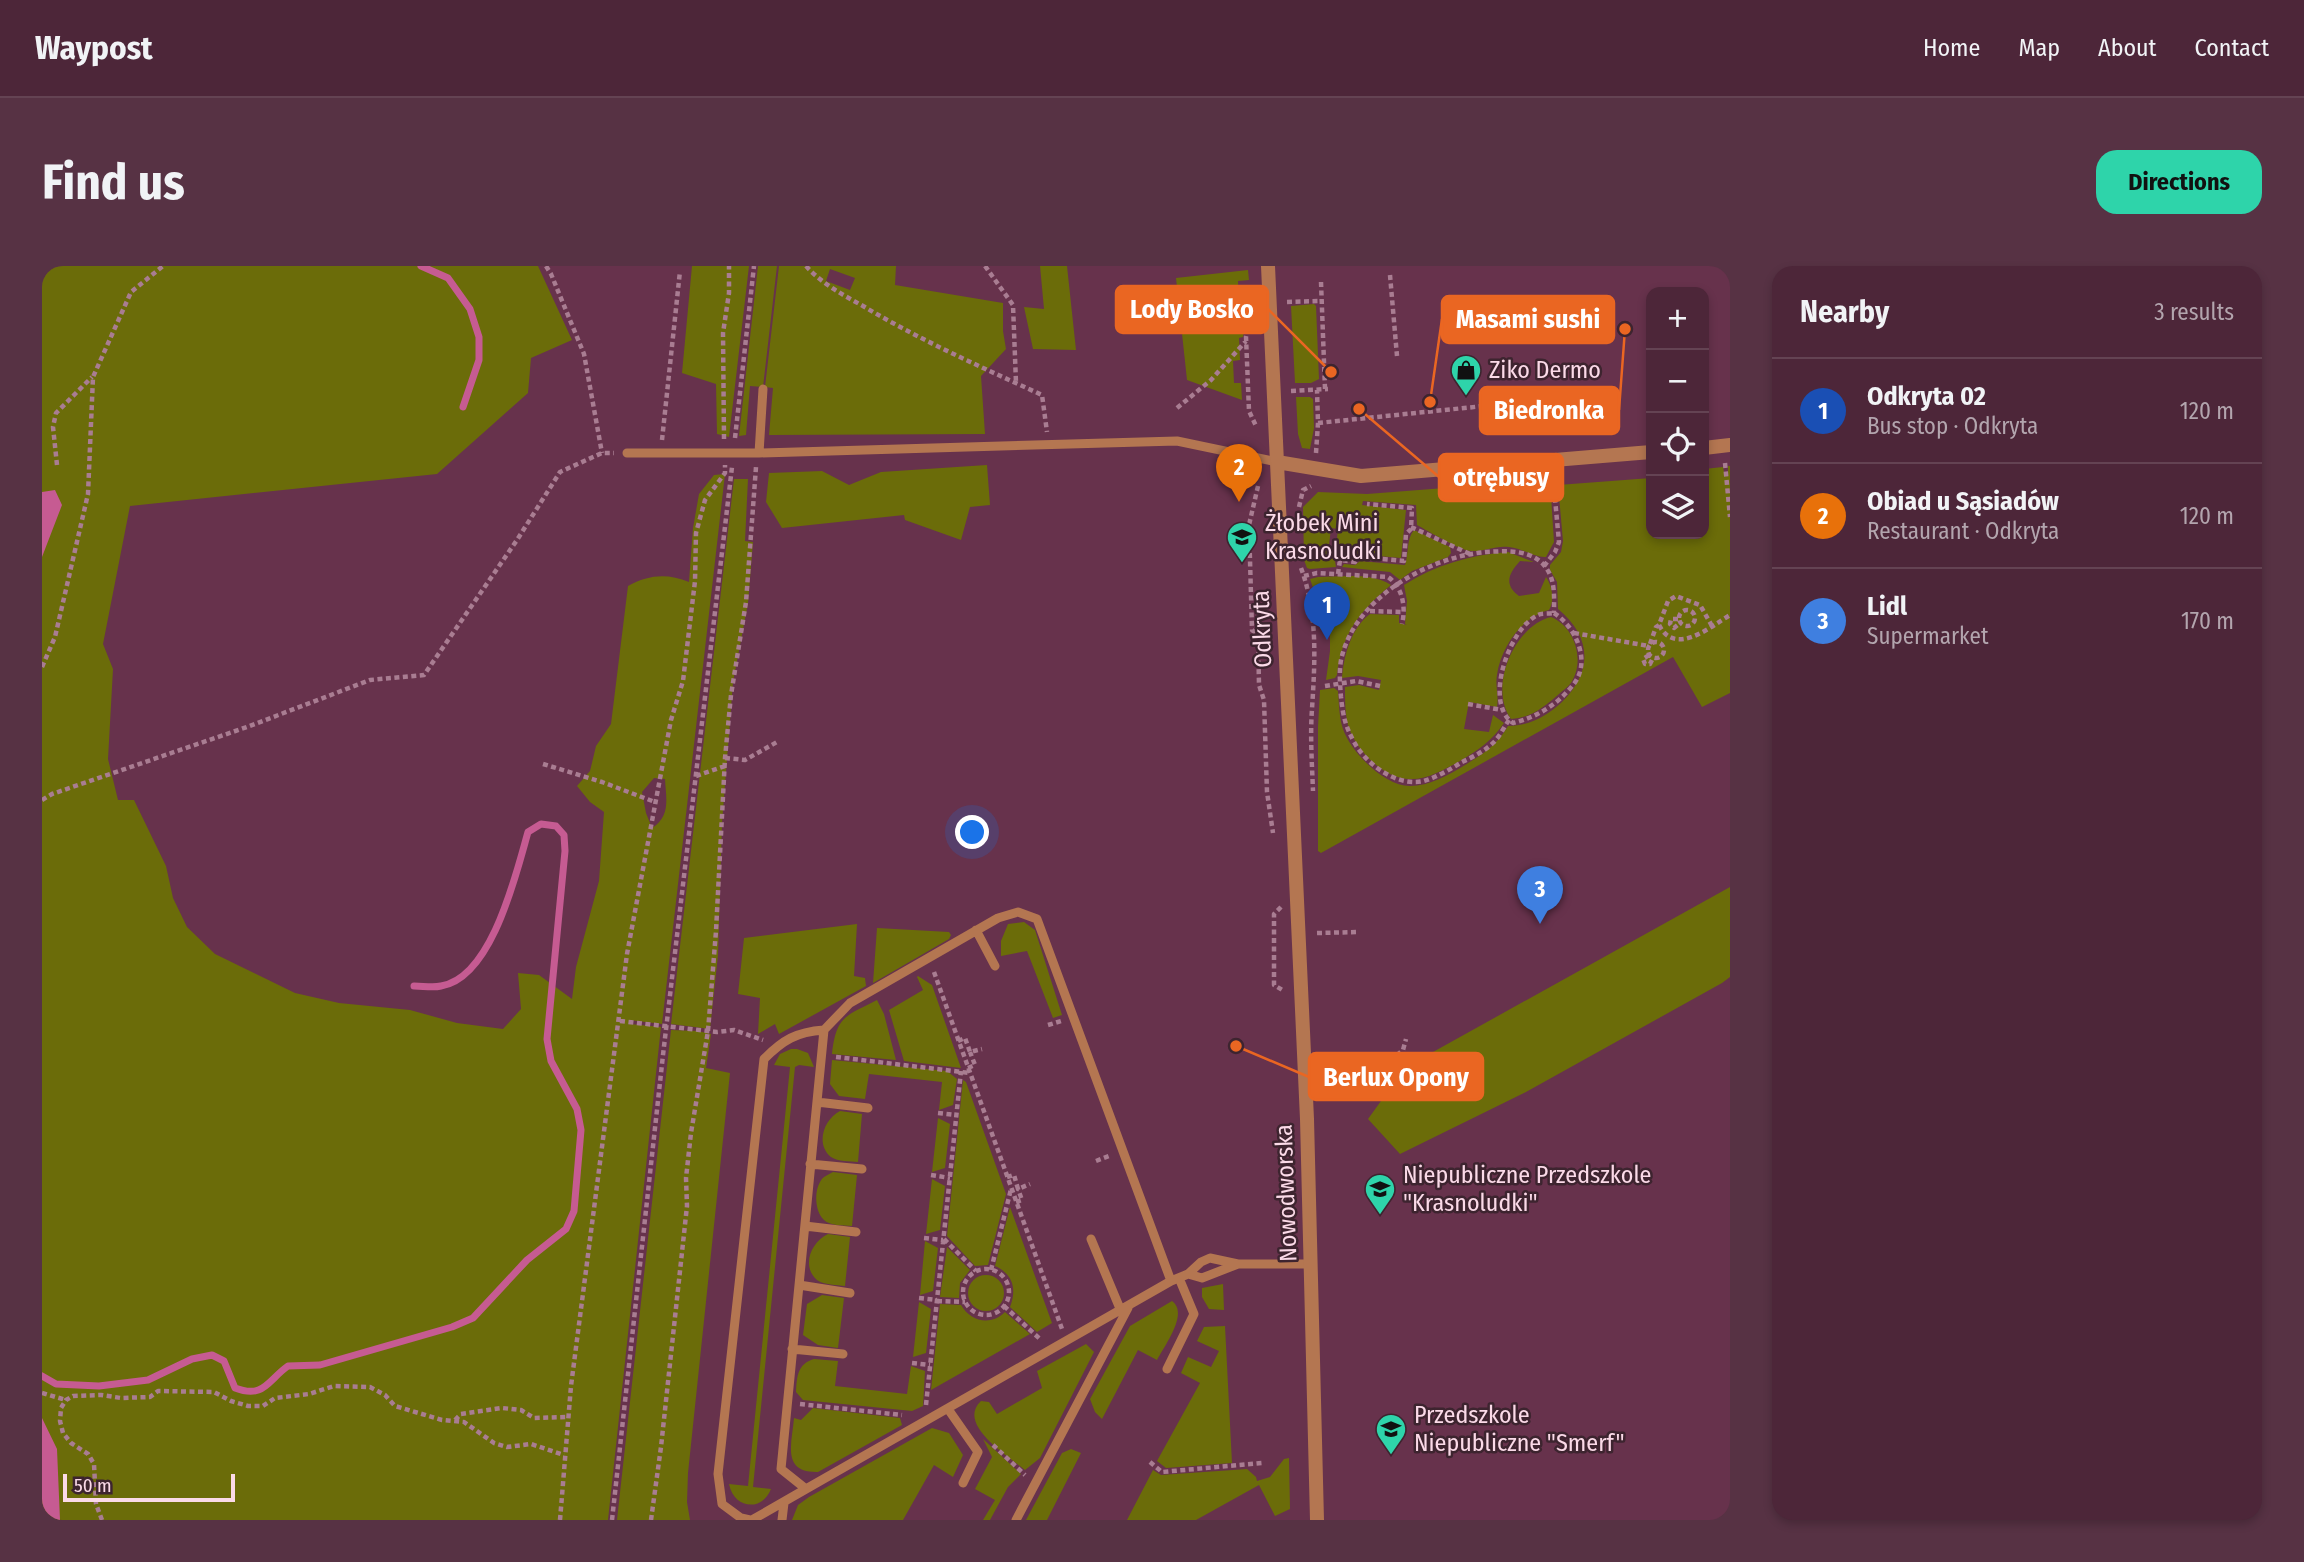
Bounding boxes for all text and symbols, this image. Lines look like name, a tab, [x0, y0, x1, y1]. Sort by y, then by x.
text: Waypost	[35, 28, 153, 68]
text: Home	[1923, 34, 1980, 62]
text: Map	[2018, 34, 2060, 62]
text: About	[2098, 34, 2156, 62]
text: Contact	[2194, 34, 2269, 62]
button: Directions	[2096, 150, 2262, 214]
text: Find us	[42, 153, 185, 212]
callout: Lody Bosko	[1116, 286, 1268, 333]
map controls	[1646, 287, 1709, 539]
button: +	[1646, 287, 1709, 350]
text: Lody Bosko	[1130, 294, 1254, 325]
text: Nearby	[1800, 294, 1889, 330]
callout: Masami sushi	[1442, 296, 1614, 343]
text: 3 results	[2154, 298, 2234, 326]
text: Masami sushi	[1456, 304, 1600, 335]
button: −	[1646, 350, 1709, 413]
shop icon: Ziko Dermo	[1449, 353, 1483, 397]
place label: Ziko Dermo	[1489, 356, 1601, 384]
text: Odkryta 02	[1867, 381, 1986, 412]
callout: Biedronka	[1480, 387, 1619, 434]
text: Biedronka	[1494, 395, 1604, 426]
text: 1	[1818, 397, 1828, 425]
text: 120 m	[2180, 397, 2234, 425]
text: Bus stop · Odkryta	[1867, 412, 2038, 440]
button: locate	[1646, 413, 1709, 476]
pin: 2	[1216, 444, 1262, 502]
callout: otrębusy	[1439, 454, 1563, 501]
text: otrębusy	[1453, 462, 1550, 493]
button: layers	[1646, 476, 1709, 539]
text: Obiad u Sąsiadów	[1867, 486, 2059, 517]
text: 2	[1818, 502, 1828, 530]
text: 120 m	[2180, 502, 2234, 530]
place label: Żłobek Mini Krasnoludki	[1265, 509, 1381, 565]
text: Restaurant · Odkryta	[1867, 517, 2059, 545]
school or university icon: Żłobek Mini Krasnoludki	[1225, 520, 1259, 564]
pin: 1	[1304, 582, 1350, 640]
street label: Odkryta	[1247, 590, 1277, 668]
text: Lidl	[1867, 591, 1907, 622]
text: 3	[1818, 607, 1828, 635]
text: 170 m	[2181, 607, 2234, 635]
text: Supermarket	[1867, 622, 1988, 650]
your location	[955, 815, 989, 849]
pin: 3	[1517, 866, 1563, 924]
callout: Berlux Opony	[1309, 1053, 1483, 1100]
text: Berlux Opony	[1323, 1062, 1469, 1093]
street label: Nowodworska	[1270, 1124, 1302, 1262]
place label: Niepubliczne Przedszkole "Krasnoludki"	[1403, 1161, 1651, 1217]
school or university icon: Niepubliczne Przedszkole "Krasnoludki"	[1363, 1172, 1397, 1216]
place label: Przedszkole Niepubliczne "Smerf"	[1414, 1401, 1625, 1457]
school or university icon: Przedszkole Niepubliczne "Smerf"	[1374, 1412, 1408, 1456]
scale bar	[63, 1471, 234, 1503]
text: 50 m	[74, 1474, 112, 1497]

